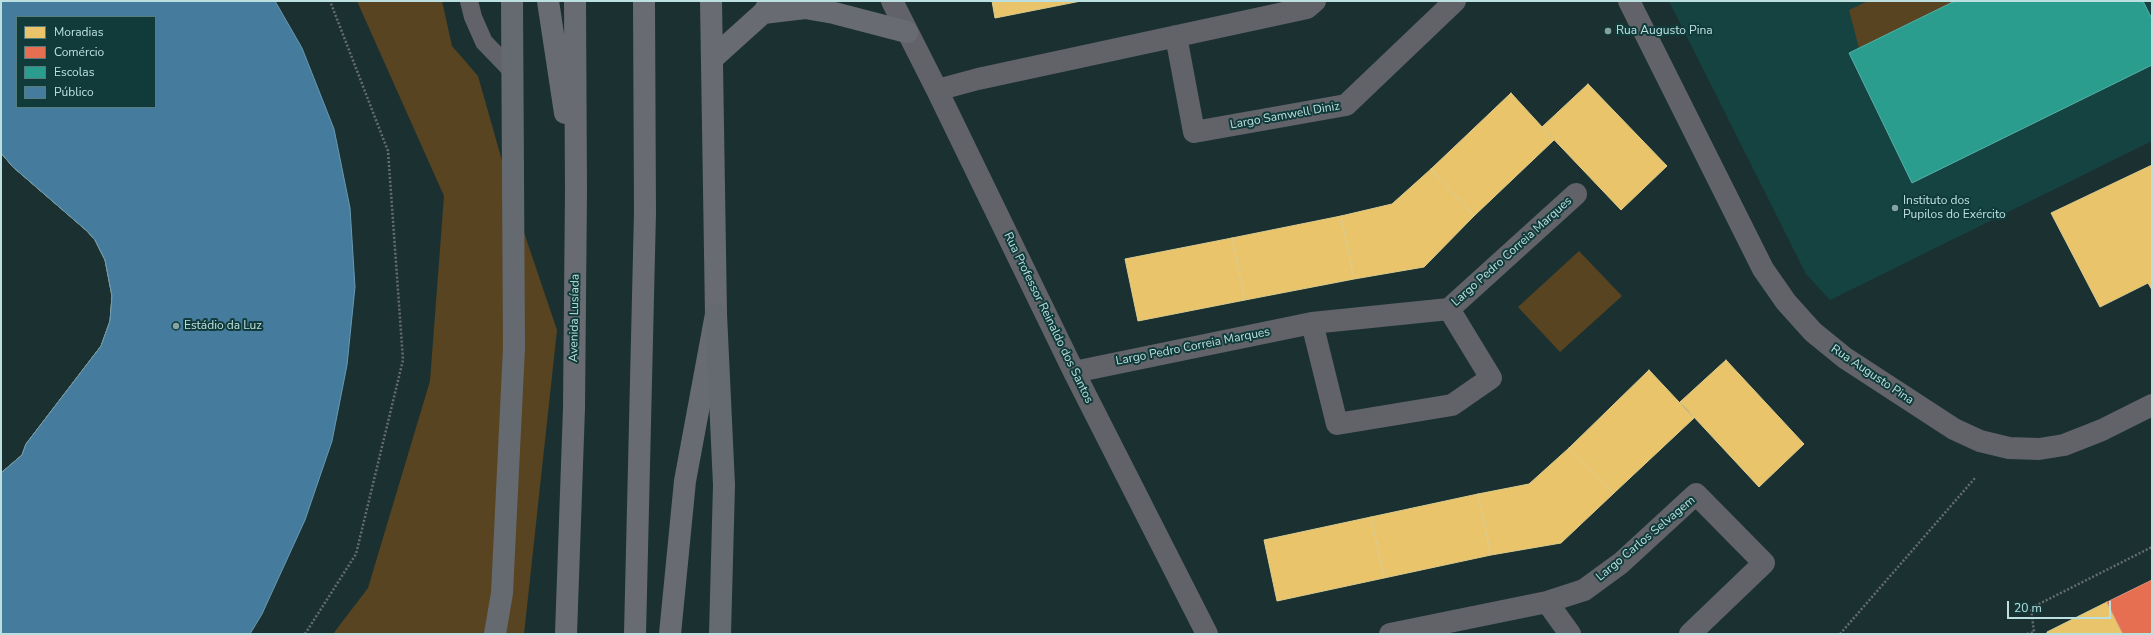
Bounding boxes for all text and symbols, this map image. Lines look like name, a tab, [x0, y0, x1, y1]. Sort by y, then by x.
legend	[16, 16, 156, 108]
text: Moradias	[54, 24, 103, 40]
place label: Rua Augusto Pina	[1616, 24, 1713, 38]
marker: Rua Augusto Pina	[1603, 26, 1613, 36]
text: Comércio	[54, 44, 104, 60]
text: Escolas	[54, 64, 94, 80]
text: Público	[54, 84, 94, 100]
street label: Largo Samwell Diniz	[1229, 99, 1341, 133]
street label: Largo Pedro Correia Marques	[1449, 194, 1575, 310]
place label: Instituto dos Pupilos do Exército	[1903, 194, 2006, 222]
marker: Instituto dos Pupilos do Exército	[1890, 203, 1900, 213]
street label: Rua Professor Reinaldo dos Santos	[1000, 230, 1096, 406]
street label: Avenida Lusíada	[567, 274, 583, 362]
place label: Estádio da Luz	[184, 319, 262, 333]
marker: Estádio da Luz	[171, 321, 181, 331]
street label: Largo Pedro Correia Marques	[1115, 325, 1271, 369]
street label: Rua Augusto Pina	[1828, 342, 1916, 408]
street label: Largo Carlos Selvagem	[1594, 493, 1698, 585]
scale bar	[2009, 593, 2113, 619]
text: 20 m	[2014, 600, 2042, 616]

